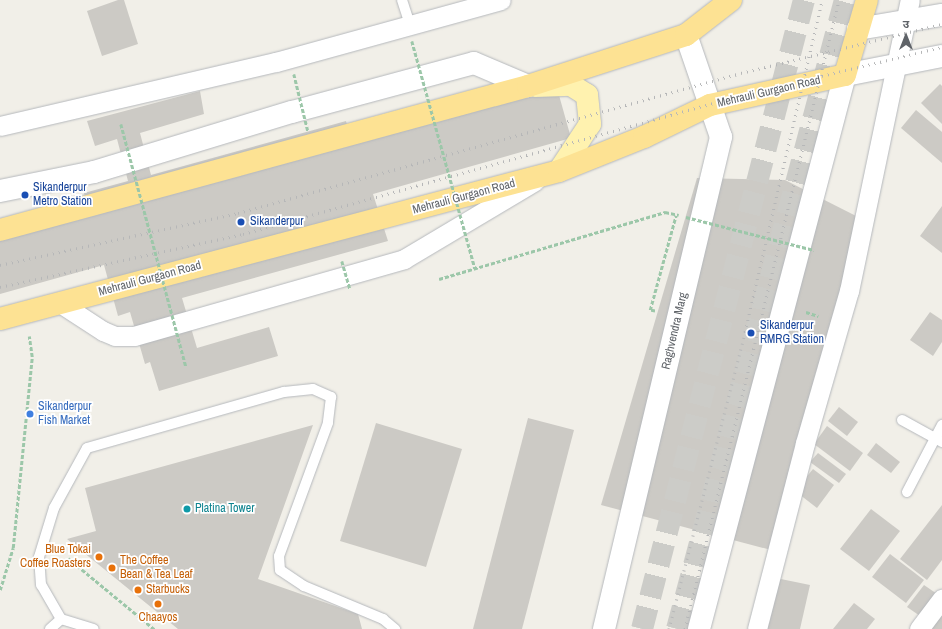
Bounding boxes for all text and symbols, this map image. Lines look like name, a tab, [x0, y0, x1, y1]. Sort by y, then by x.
north arrow	[886, 16, 926, 56]
text: उ	[903, 17, 909, 31]
street label: Mehrauli Gurgaon Road	[716, 73, 822, 111]
street label: Mehrauli Gurgaon Road	[411, 176, 517, 218]
place label: Sikanderpur Metro Station	[33, 181, 92, 209]
marker: Sikanderpur Metro Station	[20, 190, 30, 200]
place label: Sikanderpur	[250, 215, 304, 229]
marker: Sikanderpur	[235, 216, 247, 228]
street label: Mehrauli Gurgaon Road	[97, 258, 203, 300]
street label: Raghvendra Marg	[659, 291, 691, 371]
place label: Sikanderpur RMRG Station	[760, 319, 824, 347]
marker: Sikanderpur RMRG Station	[745, 327, 757, 339]
place label: Sikanderpur Fish Market	[38, 400, 92, 428]
marker: Sikanderpur Fish Market	[25, 409, 35, 419]
place label: Platina Tower	[195, 502, 255, 516]
marker: Platina Tower	[182, 504, 192, 514]
place label: Blue Tokai Coffee Roasters	[20, 543, 91, 571]
marker: Blue Tokai Coffee Roasters	[94, 552, 104, 562]
place label: The Coffee Bean & Tea Leaf	[120, 554, 193, 582]
marker: The Coffee Bean & Tea Leaf	[107, 563, 117, 573]
place label: Starbucks	[146, 583, 190, 597]
marker: Starbucks	[133, 585, 143, 595]
marker: Chaayos	[153, 599, 163, 609]
place label: Chaayos	[139, 611, 177, 625]

